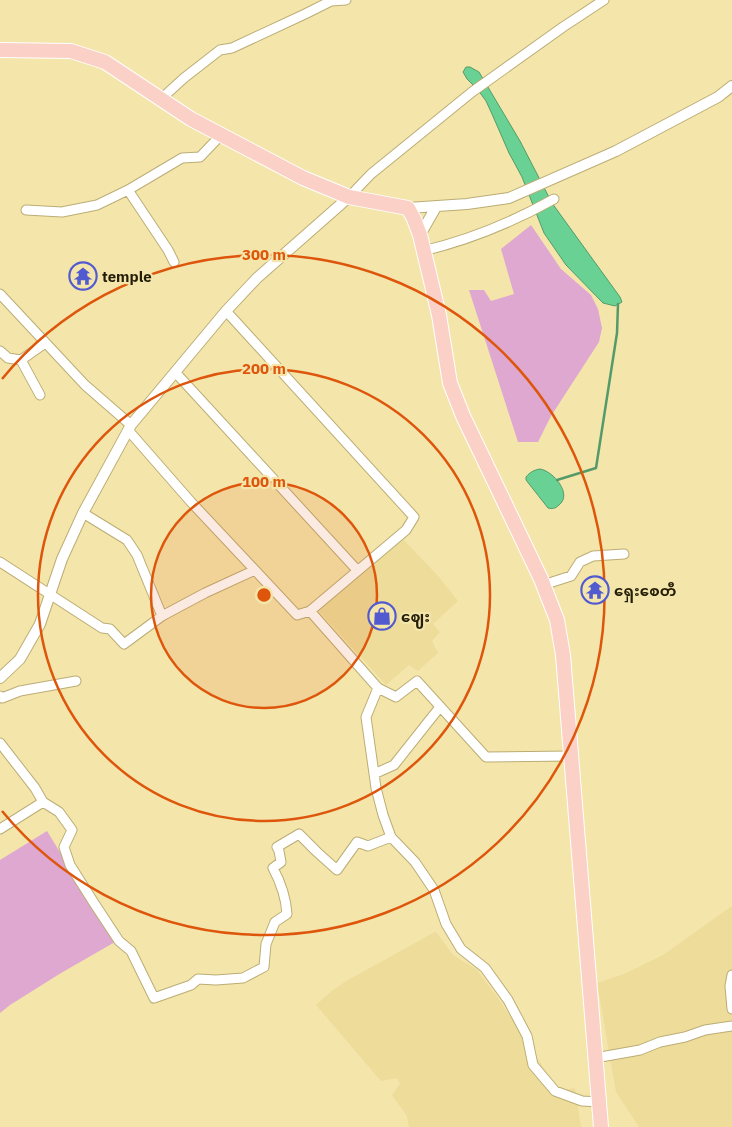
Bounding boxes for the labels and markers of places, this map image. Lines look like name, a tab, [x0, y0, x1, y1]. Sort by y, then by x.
temple icon: temple	[68, 261, 98, 291]
place label: temple	[102, 267, 152, 286]
temple icon: ရှေးစေတီ	[580, 575, 610, 605]
place label: ရှေးစေတီ	[614, 581, 676, 603]
centre of rings	[255, 586, 273, 604]
shop icon: ဈေး	[367, 601, 397, 631]
place label: ဈေး	[401, 607, 430, 629]

